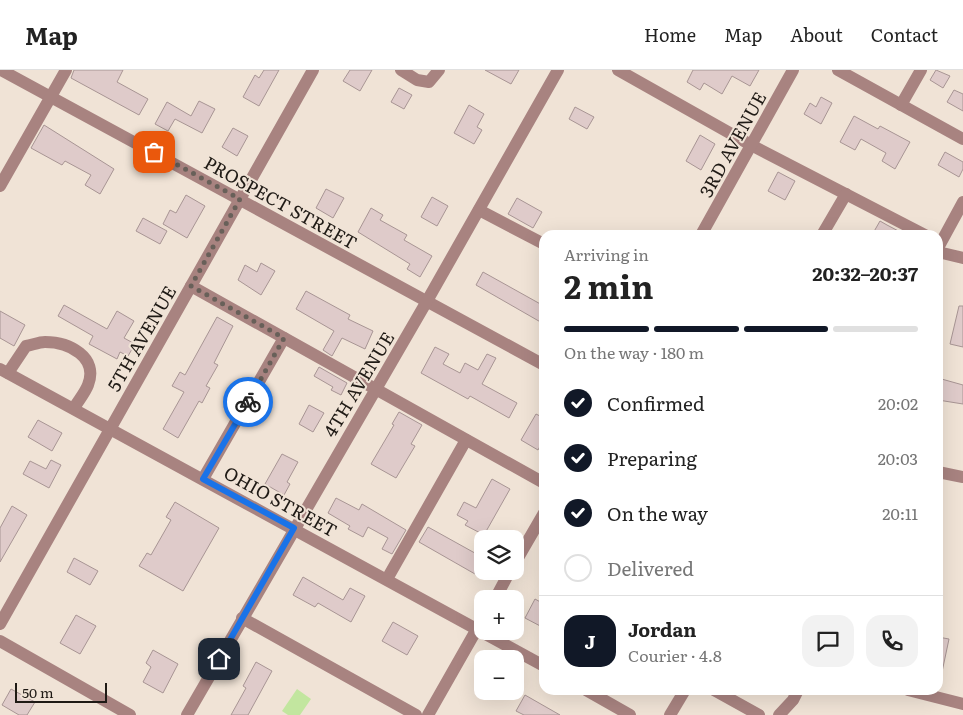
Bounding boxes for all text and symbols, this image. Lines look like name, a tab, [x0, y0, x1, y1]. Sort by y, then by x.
text: Map	[25, 17, 78, 52]
text: Home	[644, 21, 696, 48]
text: Map	[724, 21, 762, 48]
text: About	[790, 21, 843, 48]
text: Contact	[871, 21, 938, 48]
street label: 3RD AVENUE	[692, 86, 772, 202]
pin	[133, 131, 175, 173]
icon: bag	[140, 138, 168, 166]
street label: PROSPECT STREET	[199, 149, 363, 255]
text: Arriving in	[564, 242, 649, 266]
text: 20:32–20:37	[812, 259, 918, 287]
text: 2 min	[564, 261, 653, 309]
street label: 5TH AVENUE	[100, 280, 182, 396]
street label: 4TH AVENUE	[316, 326, 400, 442]
text: On the way · 180 m	[564, 340, 704, 364]
courier	[223, 377, 273, 427]
icon: bike	[234, 388, 262, 416]
icon: check	[564, 389, 592, 417]
text: Confirmed	[607, 389, 705, 417]
text: 20:02	[878, 391, 918, 415]
icon: check	[564, 444, 592, 472]
text: Preparing	[607, 444, 697, 472]
text: 20:03	[878, 446, 918, 470]
street label: OHIO STREET	[219, 459, 343, 543]
icon: check	[564, 499, 592, 527]
text: On the way	[607, 499, 708, 527]
text: 20:11	[882, 501, 918, 525]
map controls	[474, 530, 524, 700]
button: layers	[474, 530, 524, 580]
text: Delivered	[607, 554, 694, 582]
button: +	[474, 590, 524, 640]
text: Jordan	[628, 615, 697, 643]
button: chat	[802, 615, 854, 667]
button: phone	[866, 615, 918, 667]
text: J	[585, 627, 595, 655]
pin	[198, 638, 240, 680]
text: Courier · 4.8	[628, 643, 722, 667]
icon: home	[205, 645, 233, 673]
button: −	[474, 650, 524, 700]
scale bar	[15, 680, 108, 703]
text: 50 m	[22, 682, 54, 702]

